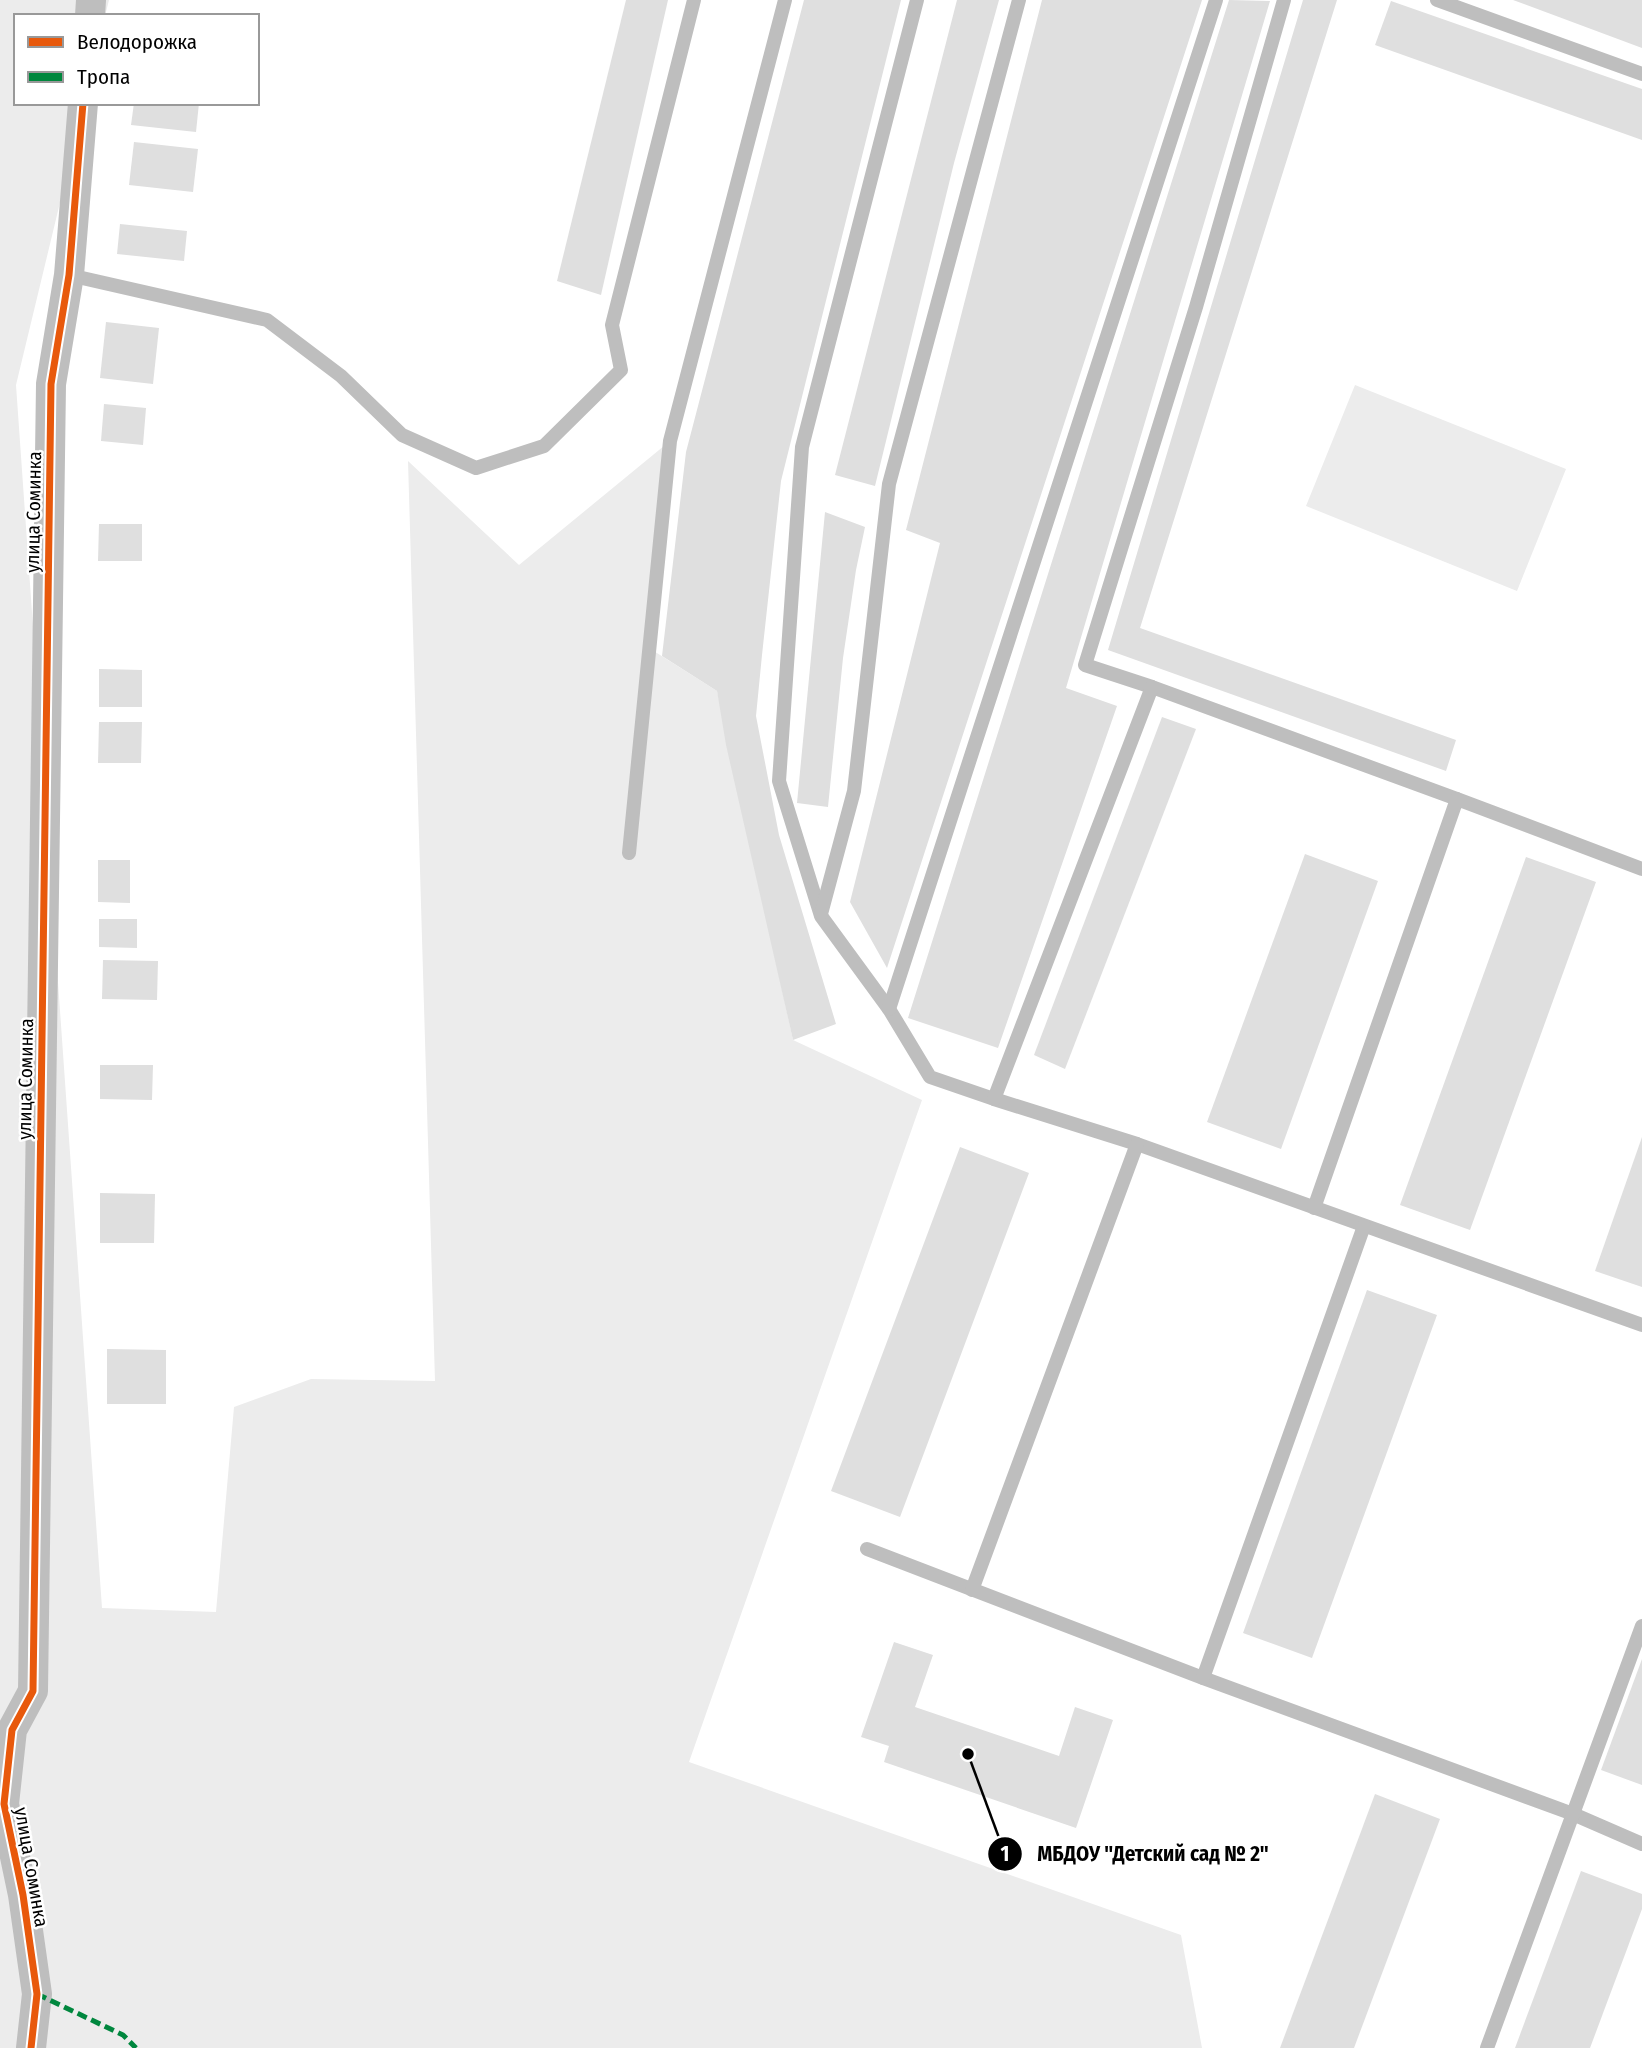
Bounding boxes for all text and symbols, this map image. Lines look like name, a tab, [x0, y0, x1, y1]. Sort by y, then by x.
legend	[14, 14, 259, 105]
text: Велодорожка	[77, 29, 197, 55]
text: Тропа	[77, 64, 130, 90]
street label: улица Соминка	[21, 451, 46, 573]
street label: улица Соминка	[13, 1018, 38, 1140]
street label: улица Соминка	[10, 1805, 53, 1929]
callout: МБДОУ "Детский сад № 2"	[988, 1833, 1282, 1875]
text: 1	[1001, 1841, 1009, 1867]
text: МБДОУ "Детский сад № 2"	[1037, 1841, 1269, 1867]

